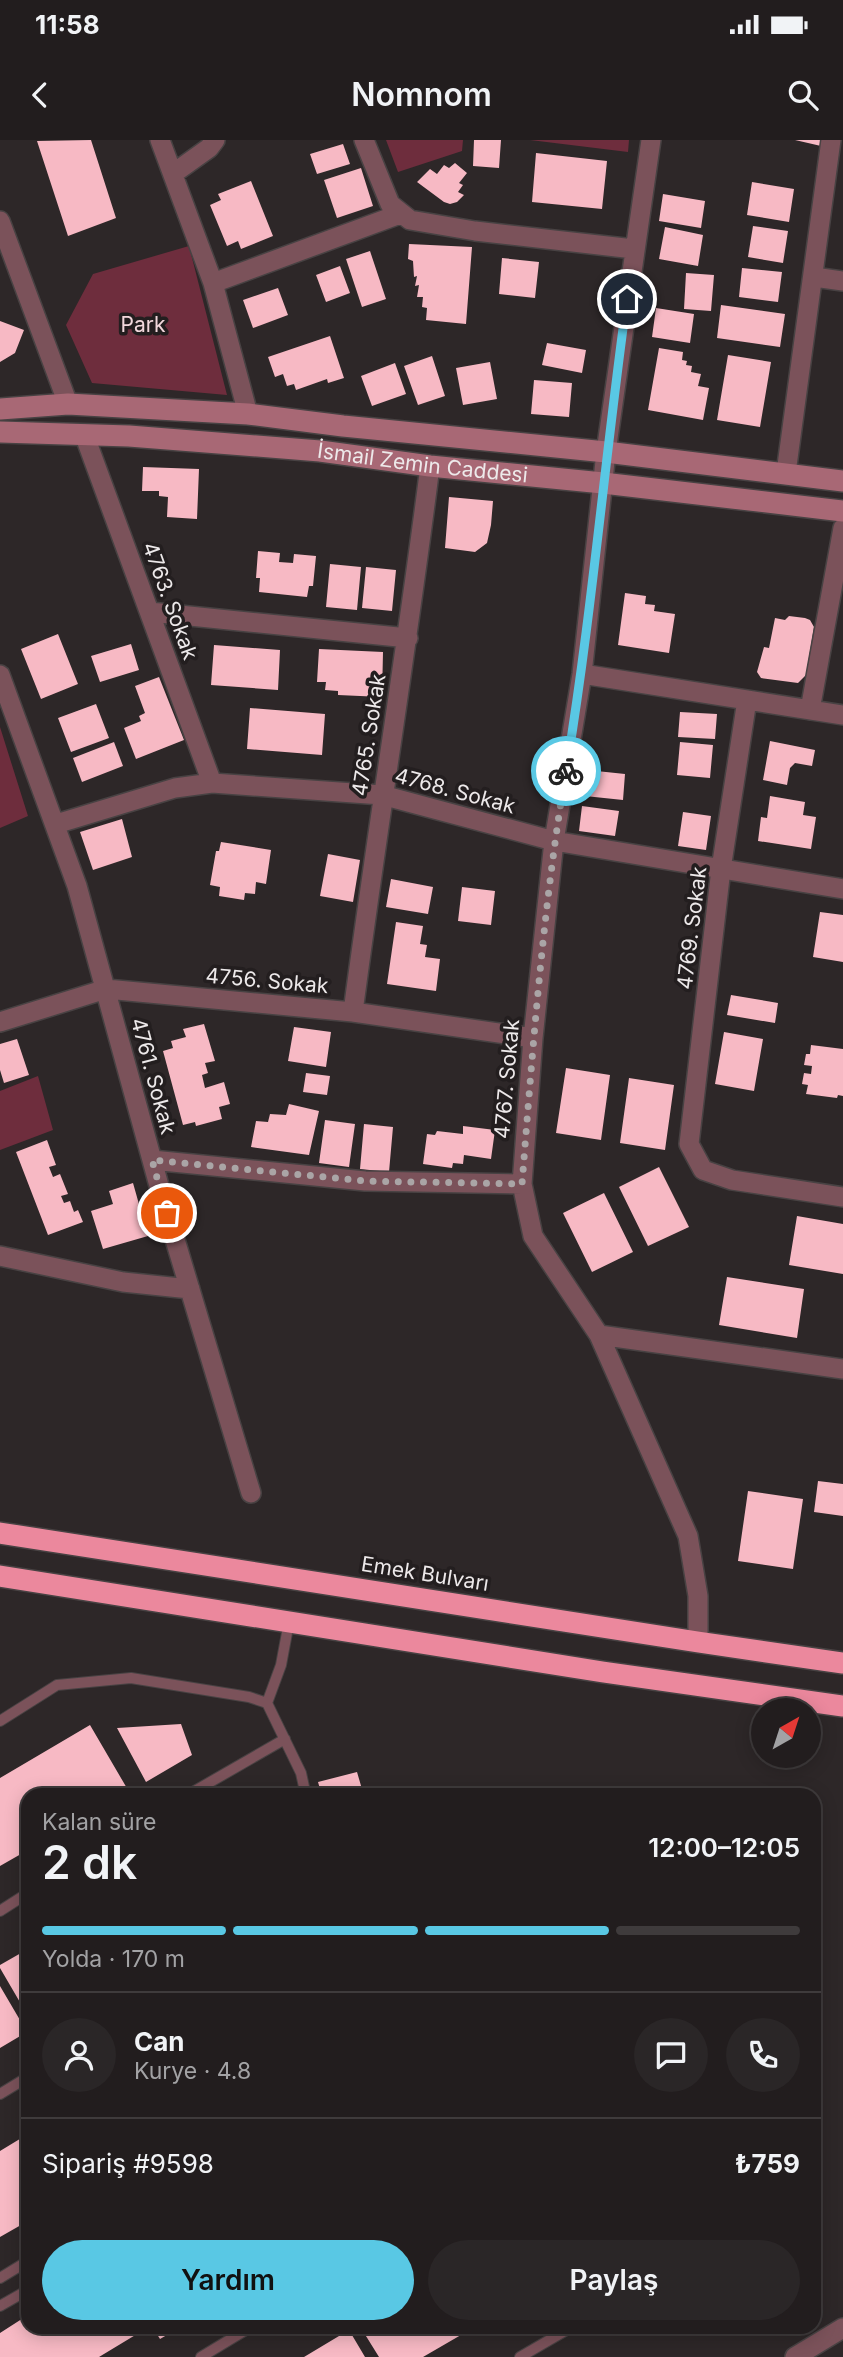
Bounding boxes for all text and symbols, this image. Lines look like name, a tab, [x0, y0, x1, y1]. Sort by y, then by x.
text: 11:58	[35, 9, 100, 40]
text: Nomnom	[351, 75, 492, 114]
icon: back	[21, 76, 59, 114]
icon: search	[784, 76, 822, 114]
pin	[597, 269, 657, 329]
icon: home	[608, 280, 646, 318]
park label: Park	[121, 312, 166, 337]
street label: İsmail Zemin Caddesi	[316, 437, 529, 488]
street label: 4763. Sokak	[138, 539, 203, 664]
street label: 4765. Sokak	[347, 672, 391, 798]
courier	[531, 736, 601, 806]
icon: bike	[547, 752, 585, 790]
street label: 4768. Sokak	[392, 762, 518, 819]
street label: 4769. Sokak	[672, 865, 711, 991]
street label: 4756. Sokak	[205, 963, 330, 998]
street label: 4761. Sokak	[126, 1015, 181, 1137]
street label: 4767. Sokak	[489, 1017, 524, 1140]
pin	[137, 1183, 197, 1243]
icon: bag	[148, 1194, 186, 1232]
street label: Emek Bulvarı	[359, 1551, 491, 1596]
north arrow	[751, 1698, 821, 1768]
map controls	[751, 1698, 821, 1768]
text: Kalan süre	[42, 1808, 156, 1836]
text: 12:00–12:05	[648, 1832, 800, 1863]
text: 2 dk	[42, 1834, 137, 1890]
text: Yolda · 170 m	[42, 1945, 185, 1973]
button: person	[42, 2018, 116, 2092]
button: chat	[634, 2018, 708, 2092]
button: phone	[726, 2018, 800, 2092]
text: Can	[134, 2026, 185, 2057]
text: Kurye · 4.8	[134, 2057, 251, 2085]
text: Sipariş #9598	[42, 2148, 214, 2179]
text: ₺759	[735, 2148, 800, 2179]
button: Yardım	[42, 2240, 414, 2320]
button: Paylaş	[428, 2240, 800, 2320]

